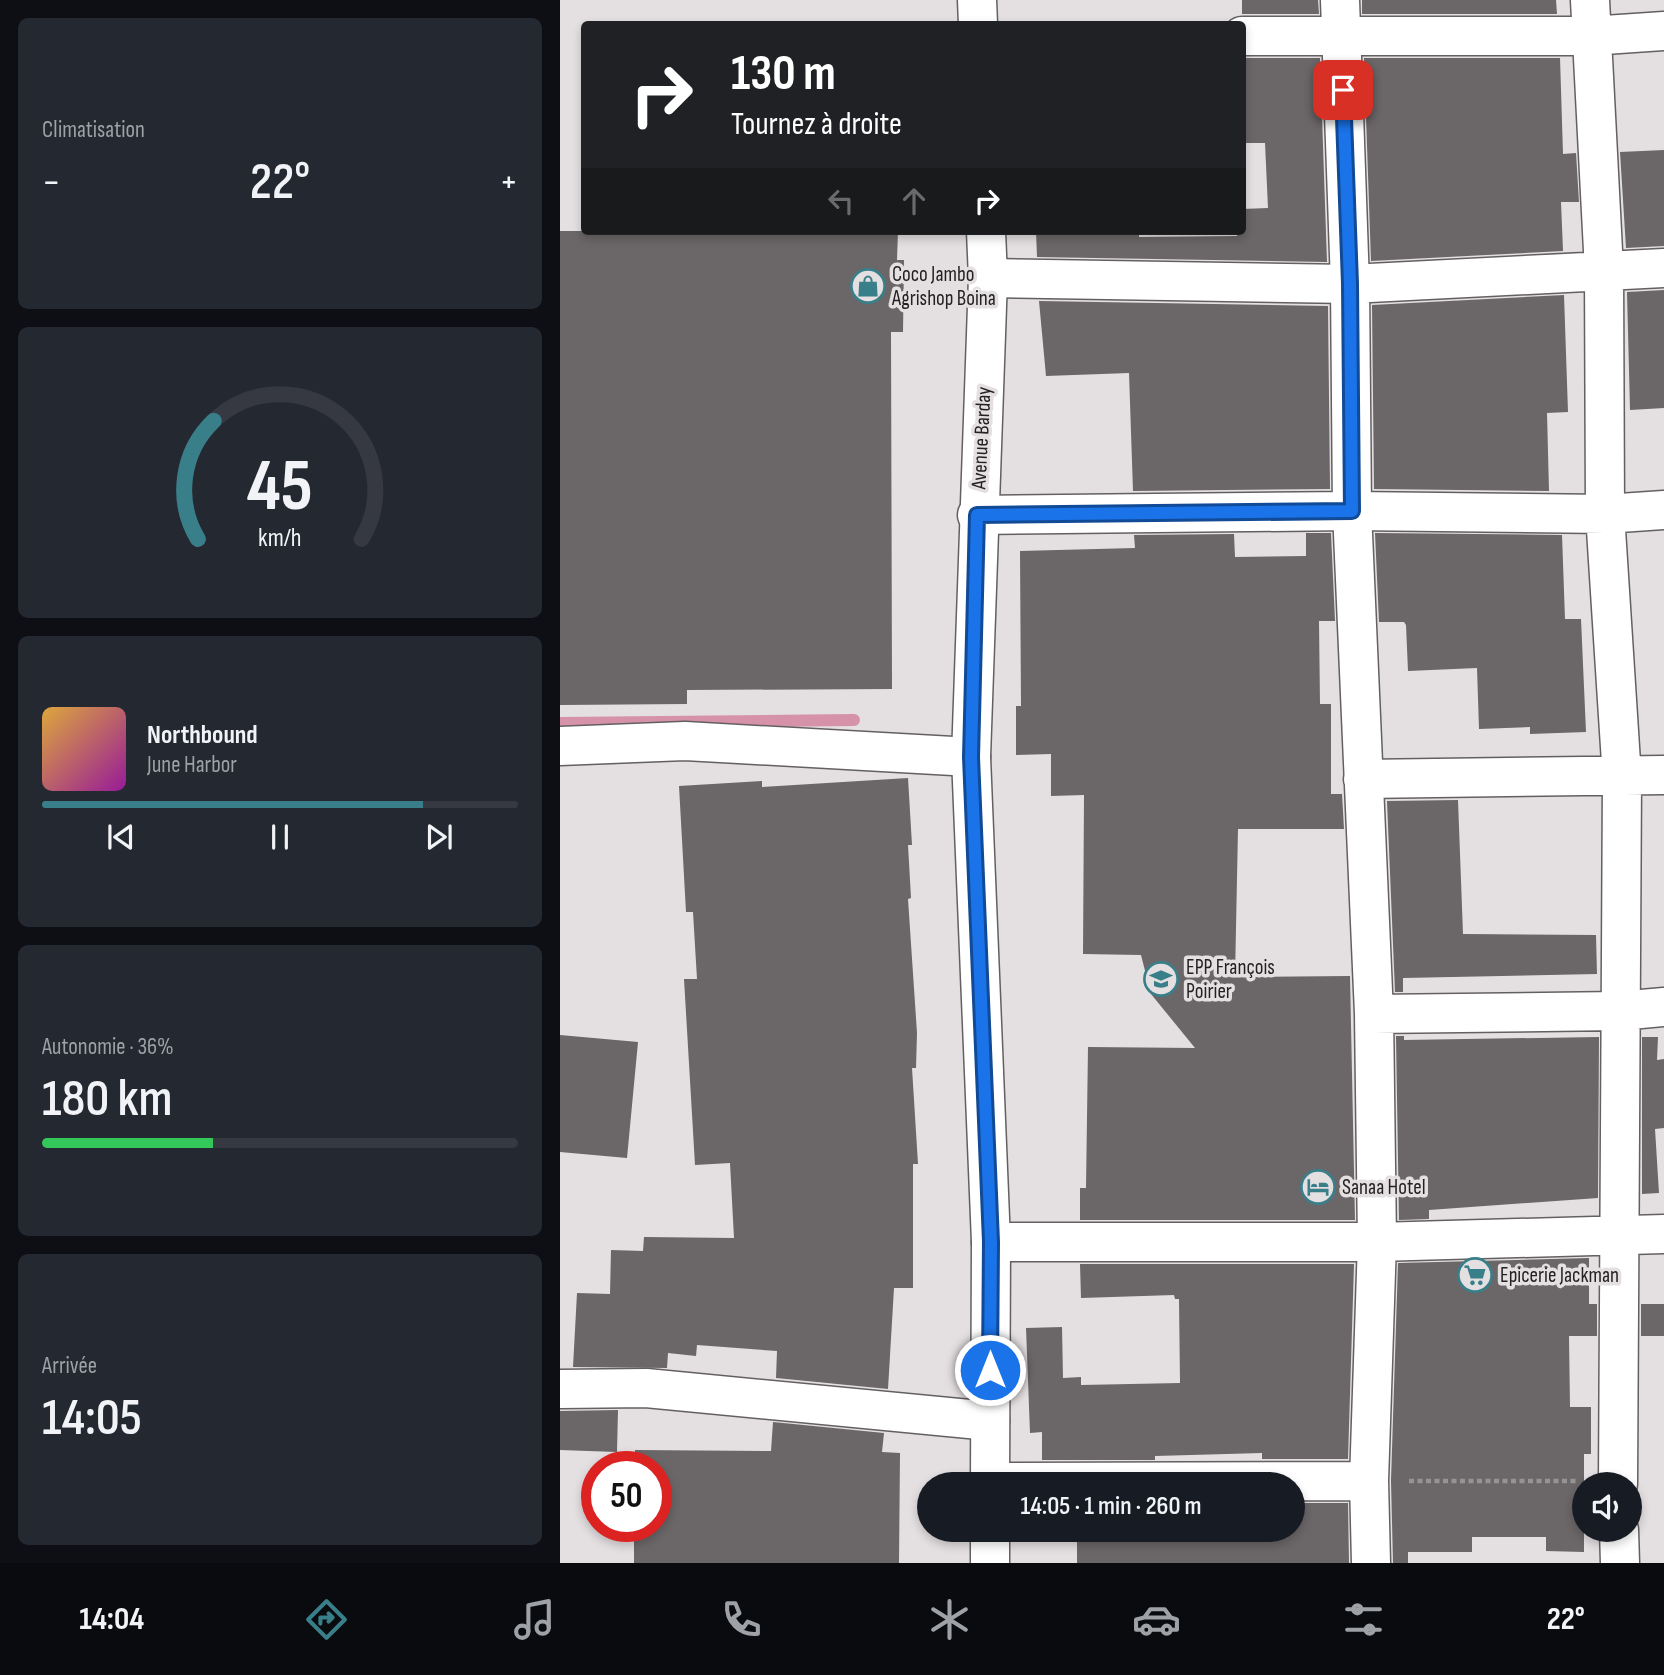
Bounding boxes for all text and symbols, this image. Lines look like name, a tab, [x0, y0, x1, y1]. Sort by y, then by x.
text: 130 m	[731, 45, 836, 104]
icon: right	[616, 49, 707, 140]
pin	[1313, 60, 1373, 120]
icon: arrive	[1324, 71, 1362, 109]
text: Tournez à droite	[731, 105, 902, 144]
text: Climatisation	[42, 116, 145, 144]
text: 22°	[250, 151, 310, 214]
text: −	[42, 160, 61, 205]
text: +	[499, 160, 518, 205]
icon: left	[822, 182, 860, 220]
icon: ahead	[895, 182, 933, 220]
icon: right	[968, 182, 1006, 220]
place label: Coco Jambo Agrishop Boina	[891, 262, 996, 311]
shop icon: Coco Jambo Agrishop Boina	[849, 267, 887, 305]
street label: Avenue Barday	[966, 386, 997, 491]
text: 45	[247, 443, 313, 531]
text: km/h	[258, 522, 302, 553]
text: Northbound	[147, 720, 258, 751]
text: June Harbor	[147, 751, 237, 779]
icon: previous	[102, 818, 140, 856]
icon: pause	[261, 818, 299, 856]
icon: next	[420, 818, 458, 856]
place label: EPP François Poirier	[1186, 955, 1275, 1004]
school or university icon: EPP François Poirier	[1142, 960, 1180, 998]
text: Autonomie · 36%	[42, 1033, 174, 1061]
text: 180 km	[42, 1068, 173, 1131]
hotel icon: Sanaa Hotel	[1299, 1168, 1337, 1206]
place label: Sanaa Hotel	[1342, 1175, 1426, 1200]
supermarket icon: Epicerie Jackman	[1456, 1256, 1494, 1294]
place label: Epicerie Jackman	[1500, 1263, 1619, 1288]
position arrow	[953, 1333, 1027, 1407]
text: Arrivée	[42, 1352, 97, 1380]
text: 14:05	[42, 1387, 142, 1450]
speed limit sign: 50	[581, 1451, 672, 1542]
map controls	[1572, 1472, 1642, 1542]
button: sound	[1572, 1472, 1642, 1542]
text: 14:05 · 1 min · 260 m	[1020, 1491, 1202, 1522]
icon: directions	[302, 1595, 351, 1644]
icon: music	[510, 1595, 559, 1644]
icon: phone	[717, 1595, 766, 1644]
icon: climate	[925, 1595, 974, 1644]
icon: car	[1132, 1595, 1181, 1644]
icon: filters	[1339, 1595, 1388, 1644]
text: 14:04	[79, 1600, 144, 1639]
text: 22°	[1547, 1600, 1585, 1639]

